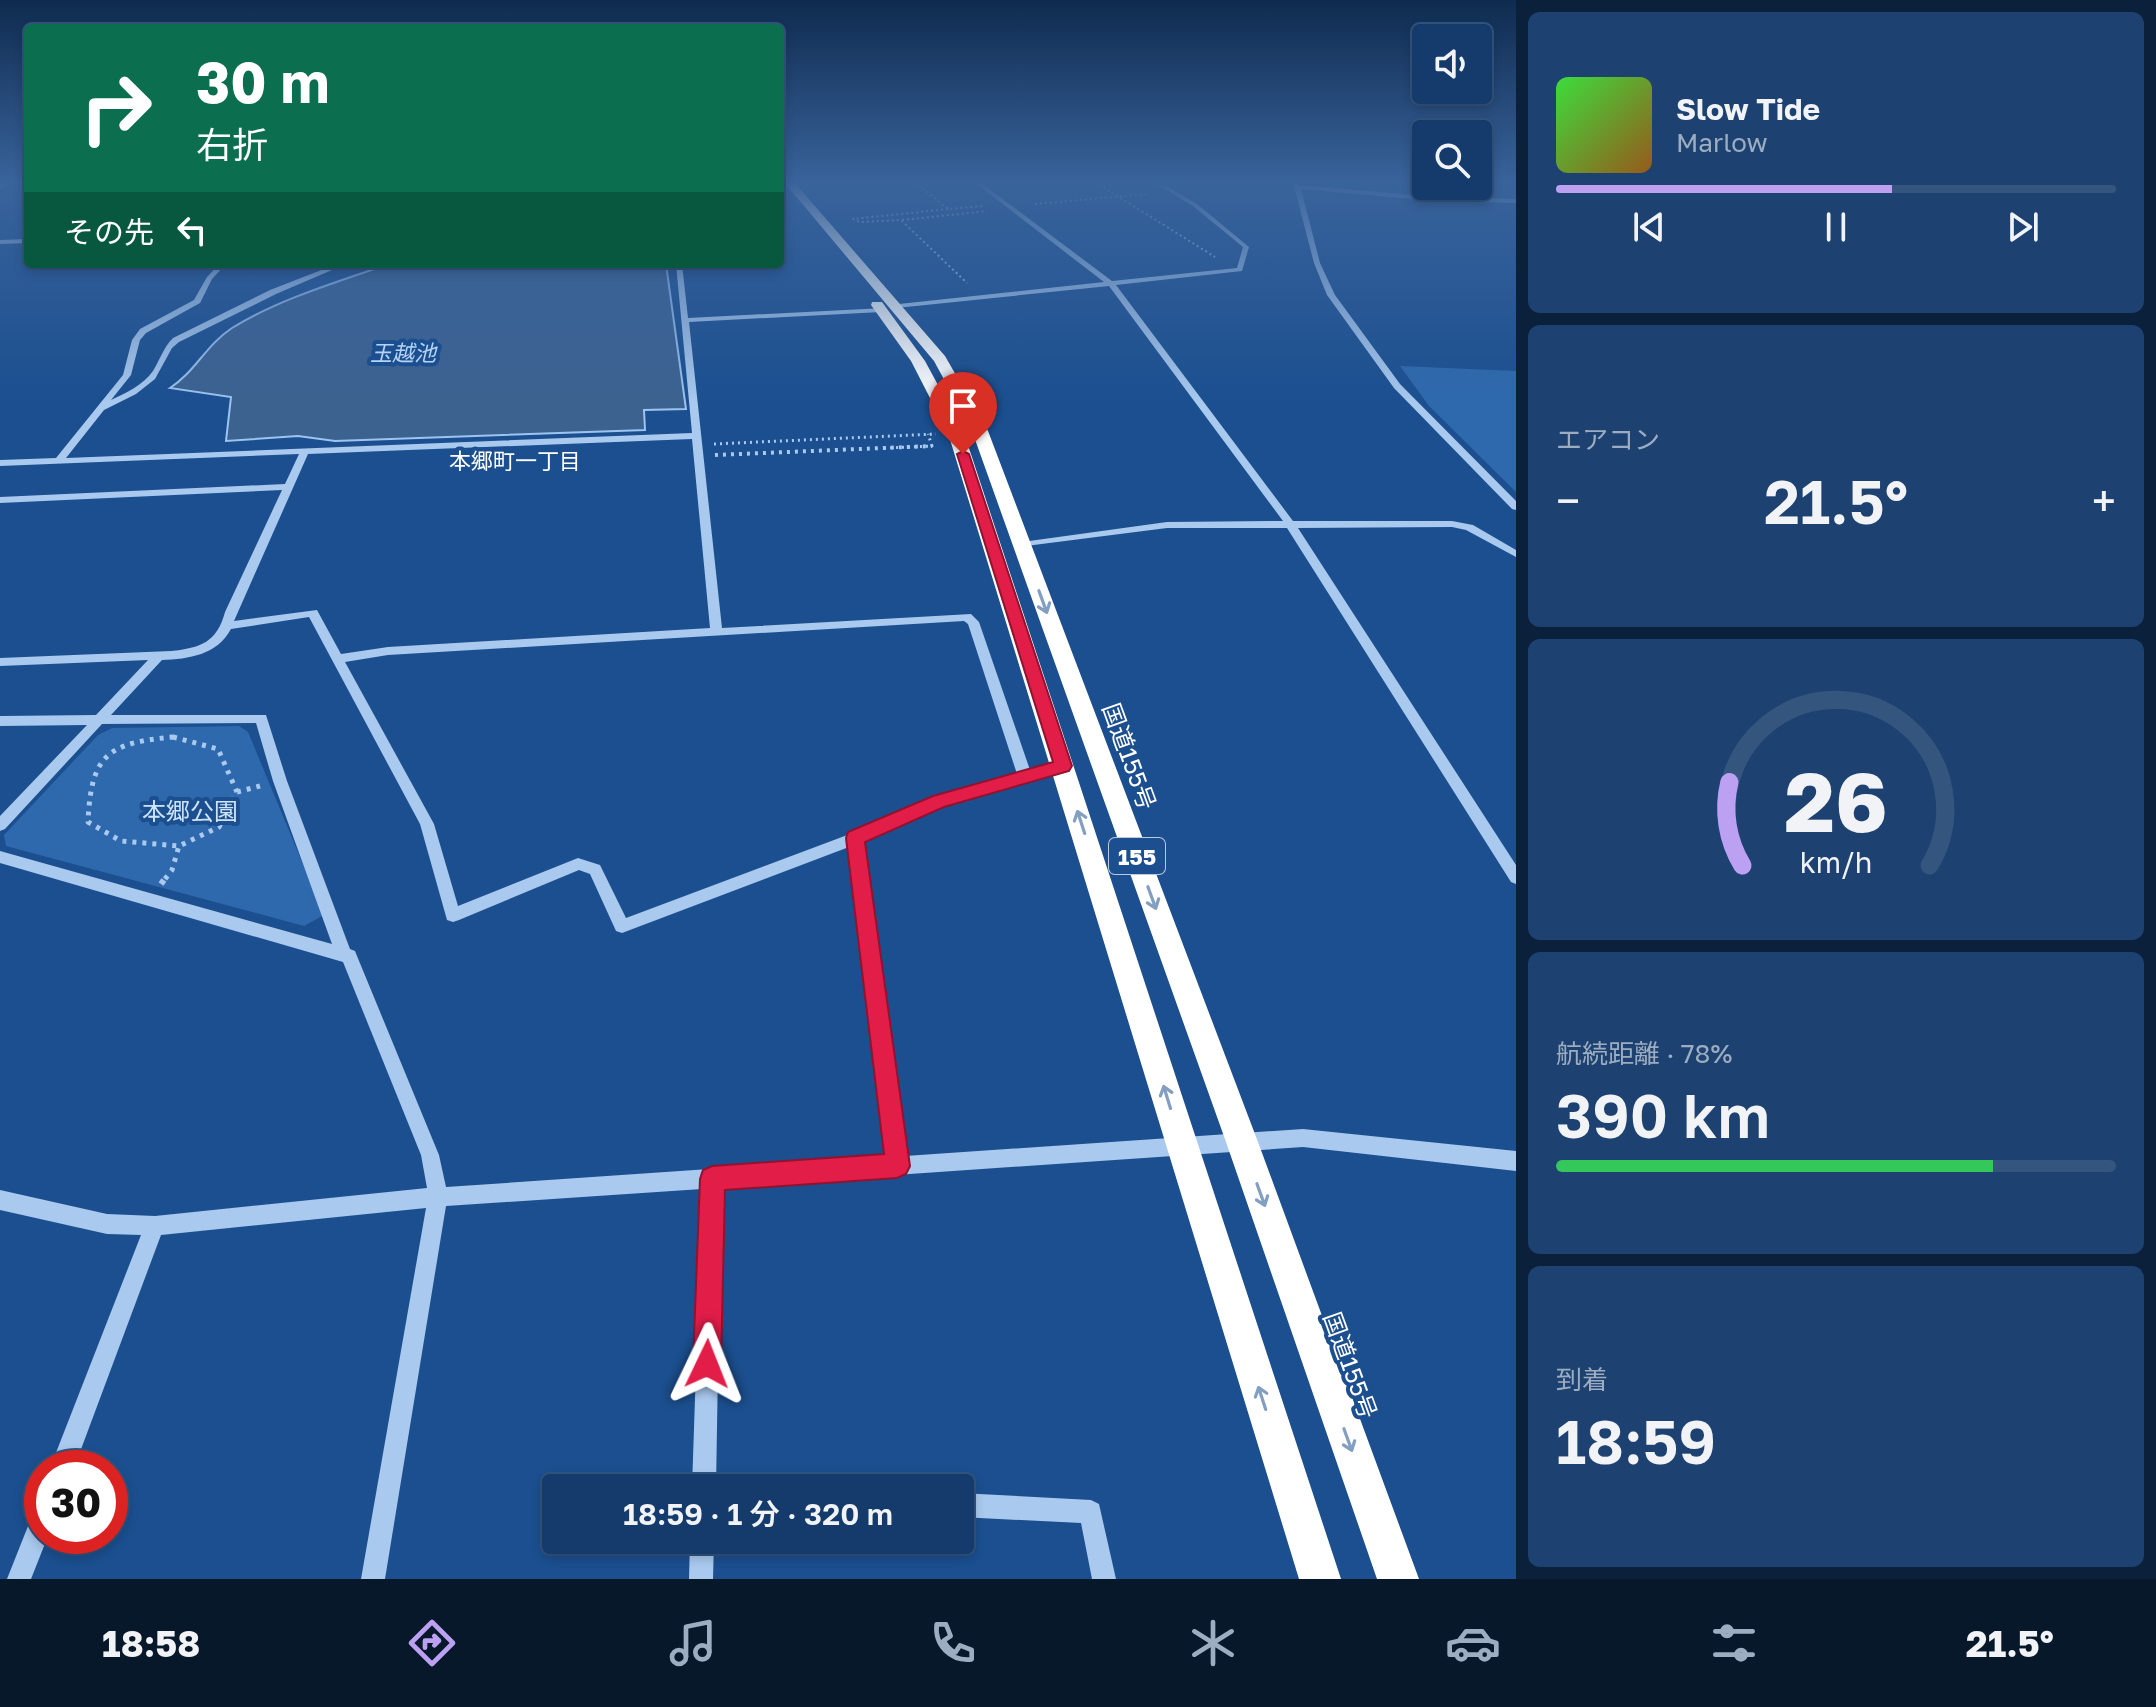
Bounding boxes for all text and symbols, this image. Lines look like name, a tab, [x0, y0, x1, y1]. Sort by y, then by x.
map controls	[1412, 24, 1492, 200]
button: sound	[1412, 24, 1492, 104]
text: 30 m	[196, 48, 330, 115]
icon: right	[64, 56, 168, 160]
text: Slow Tide	[1676, 91, 1820, 127]
button: search	[1412, 120, 1492, 200]
text: 右折	[196, 123, 268, 166]
text: Marlow	[1676, 127, 1768, 158]
icon: previous	[1627, 205, 1671, 249]
icon: pause	[1814, 205, 1858, 249]
icon: next	[2001, 205, 2045, 249]
icon: left	[170, 208, 214, 252]
text: その先	[64, 214, 154, 250]
water label: 玉越池	[370, 339, 438, 366]
pin	[929, 372, 997, 454]
icon: arrive	[941, 384, 985, 428]
text: エアコン	[1556, 424, 1660, 455]
district label: 本郷町一丁目	[449, 447, 581, 474]
text: 21.5°	[1764, 465, 1908, 537]
text: −	[1556, 474, 1580, 527]
text: +	[2092, 474, 2116, 527]
one-way arrow	[1037, 589, 1051, 614]
street label: 国道155号	[1097, 699, 1163, 813]
text: 26	[1784, 749, 1888, 849]
park label: 本郷公園	[142, 796, 238, 825]
one-way arrow	[1072, 810, 1087, 835]
road number: 155	[1109, 838, 1165, 874]
text: km/h	[1800, 845, 1872, 879]
one-way arrow	[1146, 886, 1160, 910]
text: 航続距離 · 78%	[1556, 1038, 1732, 1069]
text: 390 km	[1556, 1079, 1770, 1151]
one-way arrow	[1159, 1084, 1174, 1110]
one-way arrow	[1255, 1182, 1269, 1207]
street label: 国道155号	[1318, 1308, 1384, 1422]
position arrow	[665, 1322, 749, 1406]
text: 到着	[1556, 1364, 1608, 1395]
one-way arrow	[1254, 1386, 1269, 1411]
text: 18:59	[1556, 1405, 1716, 1477]
one-way arrow	[1342, 1427, 1357, 1452]
speed limit sign: 30	[24, 1450, 128, 1554]
text: 18:59 · 1 分 · 320 m	[623, 1496, 893, 1532]
icon: directions	[404, 1615, 460, 1671]
icon: music	[665, 1615, 721, 1671]
icon: phone	[925, 1615, 981, 1671]
icon: climate	[1185, 1615, 1241, 1671]
icon: car	[1445, 1615, 1501, 1671]
icon: filters	[1706, 1615, 1762, 1671]
text: 18:58	[102, 1622, 200, 1665]
text: 21.5°	[1966, 1622, 2054, 1665]

